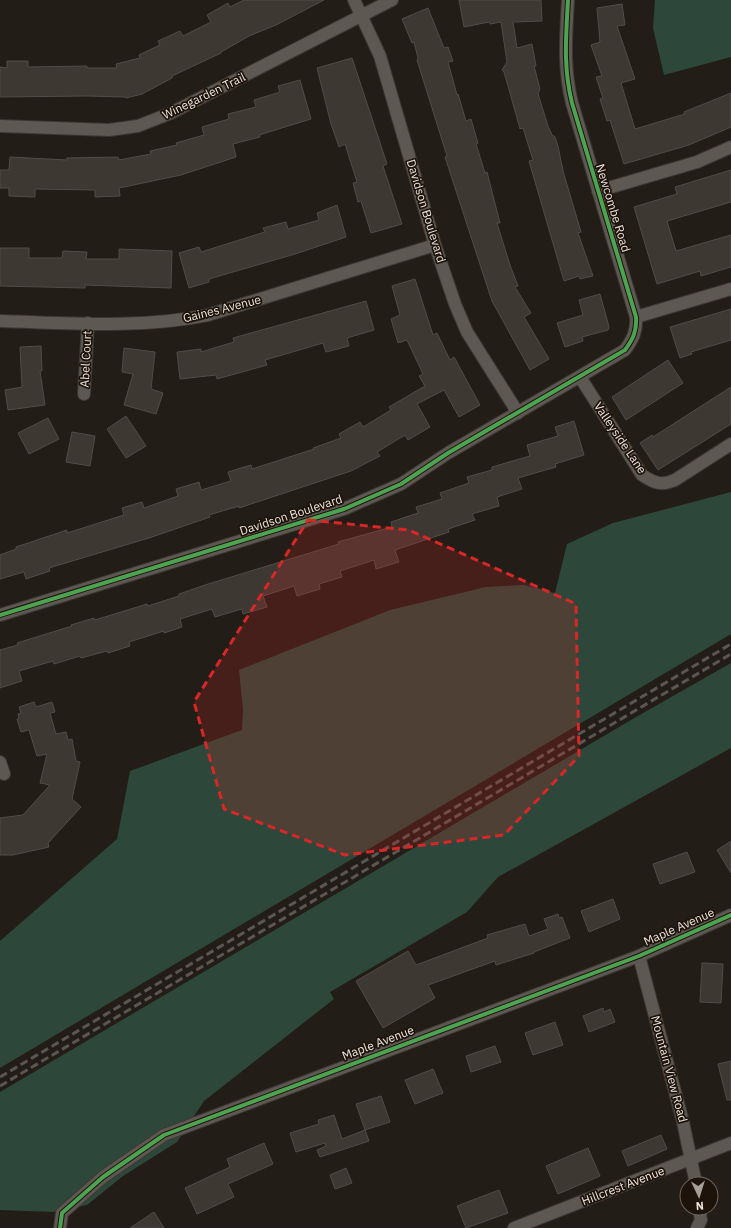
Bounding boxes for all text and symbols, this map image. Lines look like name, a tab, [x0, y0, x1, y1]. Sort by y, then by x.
street label: Winegarden Trail	[160, 69, 248, 122]
street label: Davidson Boulevard	[404, 157, 449, 264]
street label: Newcombe Road	[593, 162, 634, 254]
street label: Gaines Avenue	[181, 291, 263, 325]
street label: Abel Court	[77, 330, 94, 388]
street label: Valleyside Lane	[591, 399, 650, 477]
street label: Davidson Boulevard	[238, 491, 344, 538]
street label: Maple Avenue	[641, 904, 717, 949]
street label: Mountain View Road	[648, 1014, 691, 1124]
street label: Maple Avenue	[340, 1022, 416, 1063]
street label: Hillcrest Avenue	[579, 1163, 667, 1208]
north arrow	[679, 1176, 719, 1216]
text: N	[695, 1199, 704, 1213]

